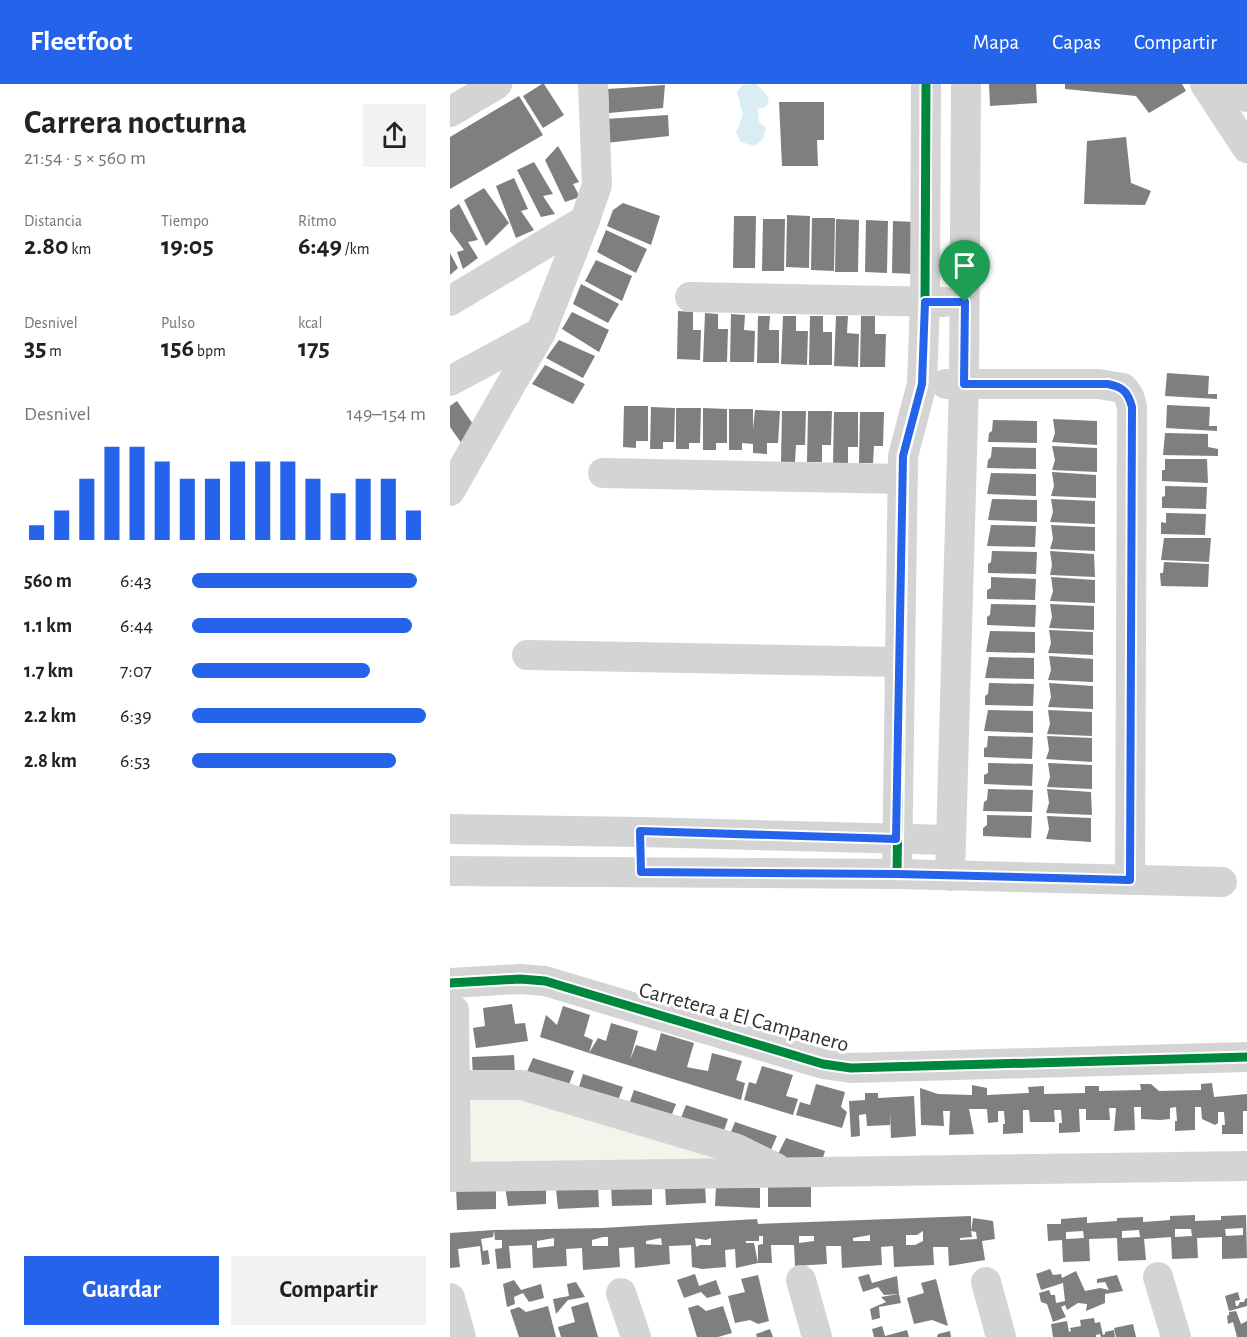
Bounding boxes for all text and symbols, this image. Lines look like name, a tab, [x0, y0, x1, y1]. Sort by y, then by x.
text: Fleetfoot	[30, 28, 132, 56]
text: Mapa	[973, 32, 1019, 53]
text: Capas	[1052, 32, 1101, 53]
text: Compartir	[1134, 32, 1217, 53]
button: share	[363, 104, 426, 167]
text: Carrera nocturna	[24, 107, 247, 140]
text: 21:54 · 5 × 560 m	[24, 148, 146, 168]
text: Distancia	[24, 213, 82, 229]
text: Tiempo	[161, 213, 209, 229]
text: Ritmo	[298, 213, 337, 229]
text: 2.80	[24, 233, 69, 259]
text: 19:05	[161, 233, 214, 259]
text: 6:49	[298, 233, 342, 259]
pin	[939, 240, 990, 302]
text: km	[69, 241, 91, 257]
text: /km	[342, 241, 369, 257]
icon: arrive	[948, 249, 981, 282]
text: Desnivel	[24, 315, 78, 331]
text: Pulso	[161, 315, 195, 331]
text: kcal	[298, 315, 322, 331]
text: 35	[24, 335, 46, 361]
text: 156	[161, 335, 194, 361]
text: 175	[298, 335, 330, 361]
text: m	[46, 343, 62, 359]
text: bpm	[194, 343, 226, 359]
text: Desnivel	[24, 404, 91, 424]
text: 149–154 m	[346, 404, 426, 424]
text: 560 m	[24, 571, 72, 591]
text: 6:43	[120, 571, 152, 591]
text: 1.1 km	[24, 616, 72, 636]
text: 6:44	[120, 616, 153, 636]
text: 1.7 km	[24, 661, 73, 681]
text: 7:07	[120, 661, 152, 681]
text: 2.2 km	[24, 706, 76, 726]
text: 6:39	[120, 706, 152, 726]
text: 2.8 km	[24, 751, 77, 771]
text: 6:53	[120, 751, 151, 771]
street label: Carretera a El Campanero	[637, 978, 851, 1056]
button: Guardar	[24, 1256, 219, 1325]
button: Compartir	[231, 1256, 426, 1325]

